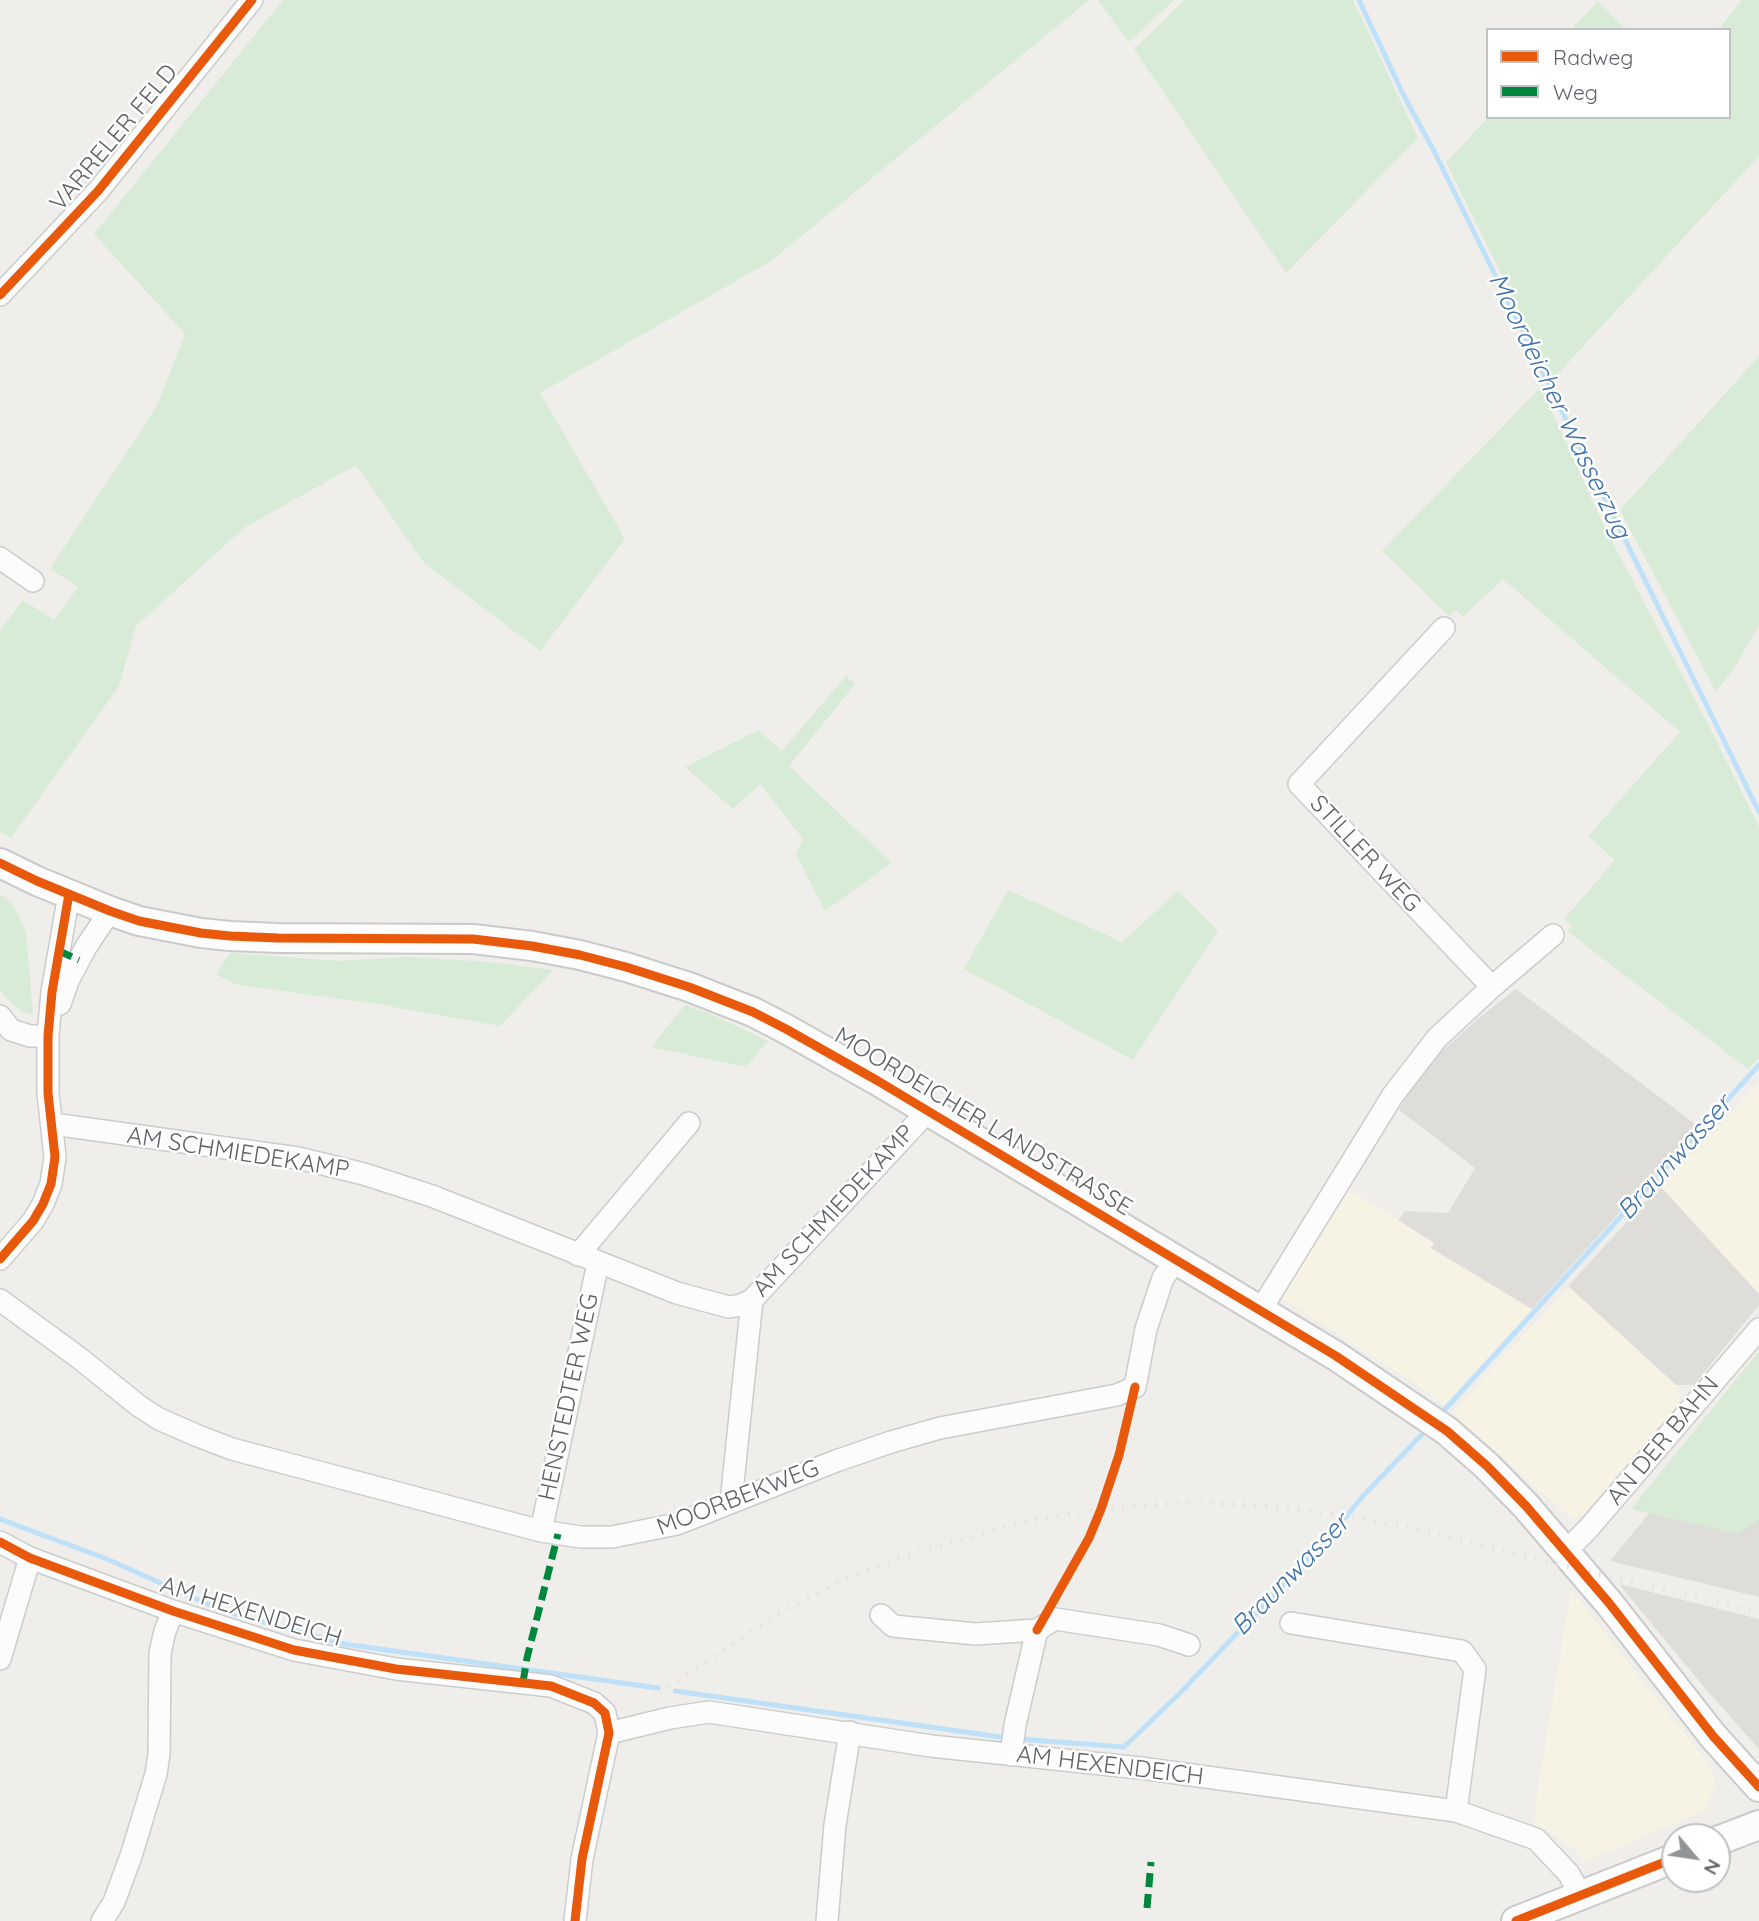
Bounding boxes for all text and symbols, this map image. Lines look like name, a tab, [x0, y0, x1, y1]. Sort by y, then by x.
legend	[1486, 28, 1731, 119]
text: Radweg	[1553, 44, 1633, 70]
street label: VARRELER FELD	[44, 59, 184, 217]
text: Weg	[1553, 79, 1598, 105]
water label: Moordeicher Wasserzug	[1481, 268, 1637, 544]
street label: STILLER WEG	[1304, 790, 1426, 918]
street label: MOORDEICHER LANDSTRASSE	[829, 1022, 1137, 1222]
water label: Braunwasser	[1611, 1089, 1739, 1227]
street label: AM SCHMIEDEKAMP	[747, 1119, 921, 1303]
street label: AM SCHMIEDEKAMP	[125, 1121, 351, 1185]
street label: HENSTEDTER WEG	[533, 1291, 605, 1503]
street label: AN DER BAHN	[1601, 1371, 1725, 1511]
street label: MOORBEKWEG	[653, 1454, 823, 1542]
water label: Braunwasser	[1225, 1508, 1357, 1642]
street label: AM HEXENDEICH	[157, 1571, 345, 1653]
street label: AM HEXENDEICH	[1015, 1740, 1205, 1792]
north arrow	[1661, 1823, 1731, 1893]
text: N	[1699, 1855, 1726, 1879]

